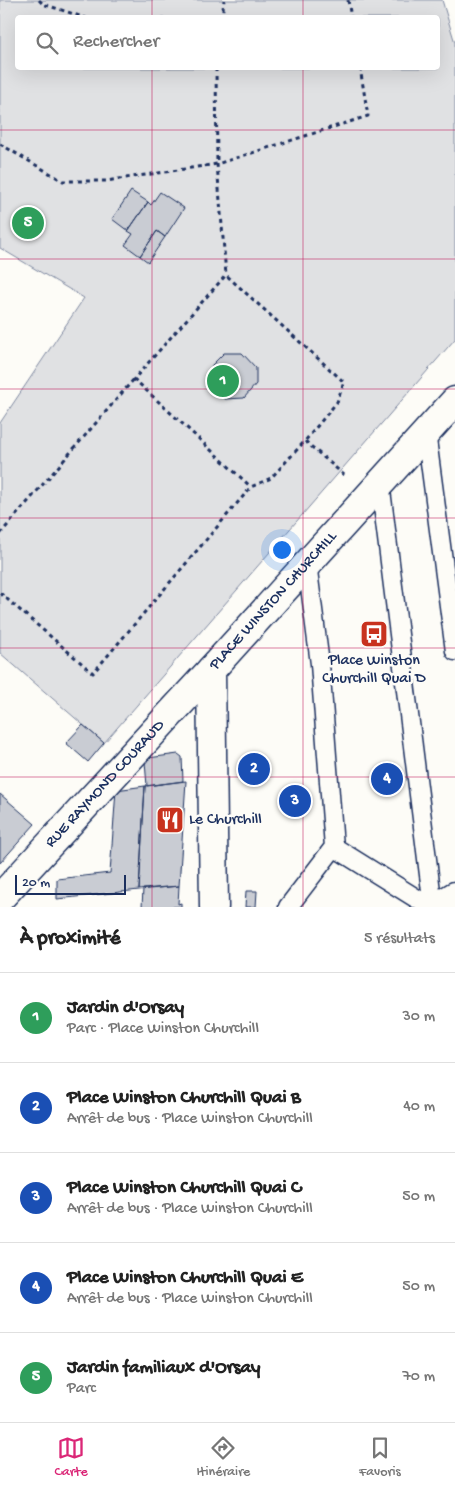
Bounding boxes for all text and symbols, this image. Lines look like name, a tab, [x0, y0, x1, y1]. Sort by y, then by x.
search box	[15, 15, 440, 70]
icon: search	[33, 29, 61, 57]
text: Rechercher	[73, 31, 159, 54]
pin: 5	[12, 204, 44, 242]
pin: 1	[207, 362, 239, 400]
street label: PLACE WINSTON CHURCHILL	[205, 527, 342, 675]
your location	[269, 537, 295, 563]
bus stop icon: Place Winston Churchill Quai D	[359, 619, 389, 649]
place label: Place Winston Churchill Quai D	[322, 652, 426, 689]
street label: RUE RAYMOND COURAUD	[42, 716, 169, 852]
pin: 2	[238, 750, 270, 788]
pin: 4	[371, 760, 403, 798]
pin: 3	[279, 782, 311, 820]
restaurant icon: Le Churchill	[155, 805, 185, 835]
place label: Le Churchill	[189, 811, 262, 830]
scale bar	[15, 872, 126, 895]
text: 20 m	[22, 875, 50, 892]
text: À proximité	[20, 927, 121, 952]
text: 5 résultats	[364, 930, 435, 949]
text: Jardin d'Orsay	[67, 997, 184, 1020]
text: 1	[33, 1008, 39, 1027]
text: 30 m	[402, 1008, 435, 1027]
text: Parc · Place Winston Churchill	[67, 1020, 259, 1039]
text: Place Winston Churchill Quai B	[67, 1087, 301, 1110]
text: 2	[32, 1098, 40, 1117]
text: 40 m	[403, 1098, 435, 1117]
text: Arrêt de bus · Place Winston Churchill	[67, 1110, 313, 1129]
text: Place Winston Churchill Quai C	[67, 1177, 301, 1200]
text: 3	[32, 1188, 40, 1207]
text: 50 m	[402, 1188, 435, 1207]
text: Arrêt de bus · Place Winston Churchill	[67, 1200, 313, 1219]
text: Place Winston Churchill Quai E	[67, 1267, 303, 1290]
text: 4	[32, 1278, 40, 1297]
text: 50 m	[402, 1278, 435, 1297]
text: Arrêt de bus · Place Winston Churchill	[67, 1290, 313, 1309]
text: Jardin familiaux d'Orsay	[67, 1357, 260, 1380]
text: 5	[32, 1368, 40, 1387]
text: 70 m	[402, 1368, 435, 1387]
text: Parc	[67, 1380, 96, 1399]
tab: Carte	[54, 1434, 88, 1481]
tab: Itinéraire	[196, 1434, 250, 1481]
tab: Favoris	[359, 1434, 401, 1481]

